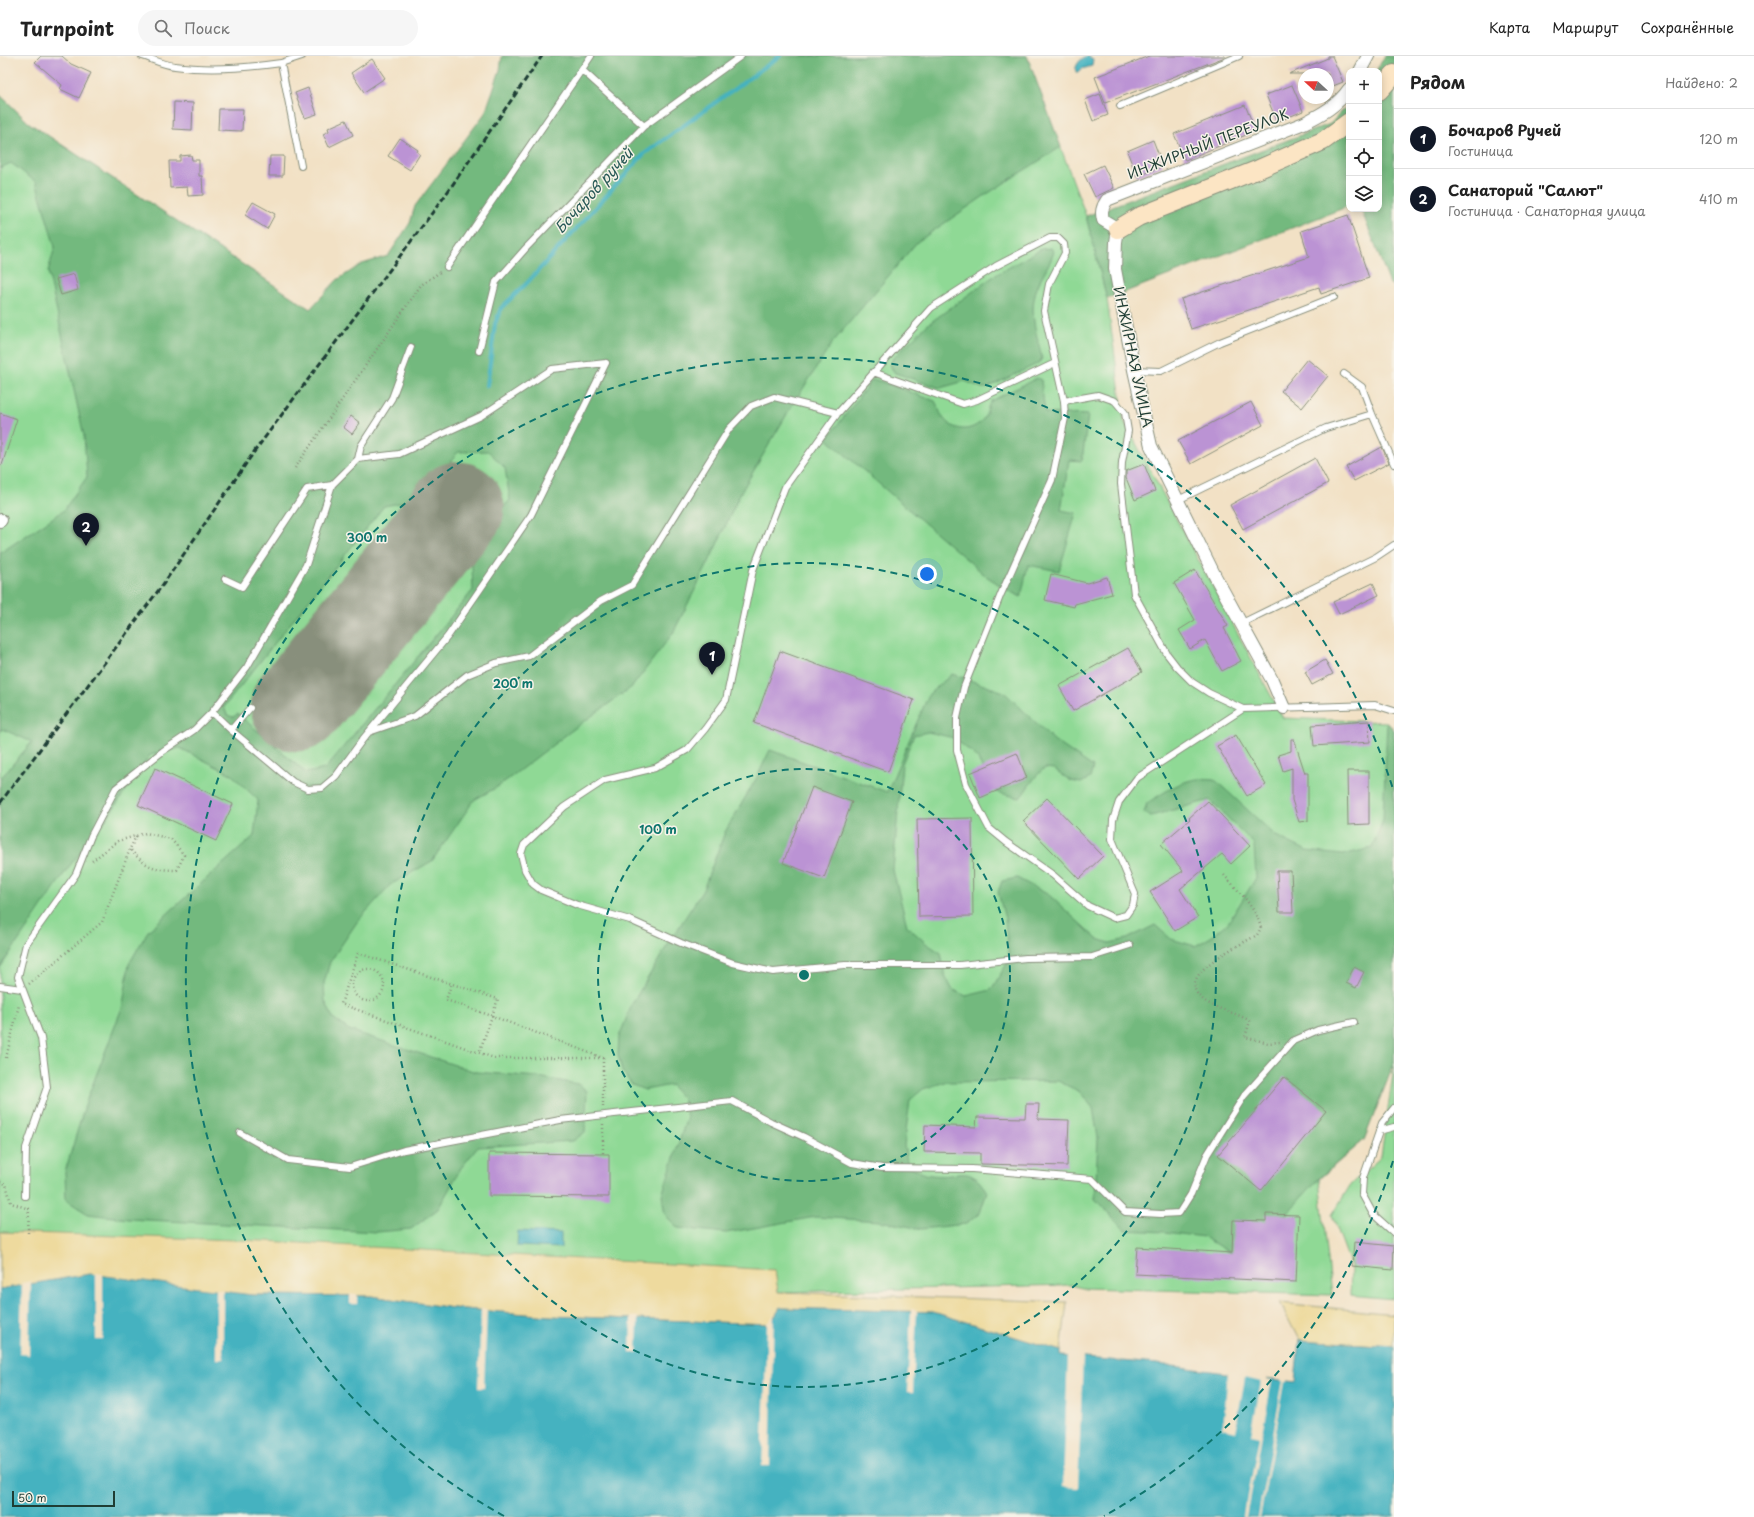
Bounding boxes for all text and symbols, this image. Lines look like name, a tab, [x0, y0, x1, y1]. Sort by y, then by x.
search box	[138, 10, 418, 46]
text: Turnpoint	[20, 14, 114, 42]
text: Поиск	[184, 16, 230, 39]
icon: search	[152, 17, 174, 39]
text: Карта	[1489, 17, 1530, 38]
text: Маршрут	[1552, 17, 1618, 38]
text: Сохранённые	[1640, 17, 1734, 38]
north arrow	[1298, 68, 1334, 104]
map controls	[1346, 68, 1382, 212]
button: +	[1346, 68, 1382, 104]
text: Рядом	[1410, 69, 1465, 95]
text: Найдено: 2	[1665, 73, 1738, 92]
street label: ИНЖИРНЫЙ ПЕРЕУЛОК	[1124, 103, 1292, 184]
button: −	[1346, 104, 1382, 140]
text: Бочаров Ручей	[1448, 118, 1562, 141]
text: 1	[1420, 129, 1426, 148]
text: 120 m	[1699, 129, 1738, 148]
water label: Бочаров ручей	[548, 140, 639, 238]
button: locate	[1346, 140, 1382, 176]
text: Гостиница	[1448, 141, 1513, 160]
button: layers	[1346, 176, 1382, 212]
text: Санаторий "Салют"	[1448, 178, 1603, 201]
text: 2	[1418, 189, 1428, 208]
text: 410 m	[1699, 189, 1738, 208]
text: Гостиница · Санаторная улица	[1448, 201, 1646, 220]
street label: ИНЖИРНАЯ УЛИЦА	[1108, 285, 1159, 430]
pin: 2	[73, 513, 99, 546]
text: 300 m	[347, 528, 387, 546]
your location	[917, 564, 937, 584]
pin: 1	[699, 642, 725, 675]
text: 200 m	[493, 674, 533, 692]
text: 100 m	[639, 820, 677, 838]
centre of rings	[797, 968, 811, 982]
scale bar	[12, 1489, 115, 1508]
text: 50 m	[18, 1489, 47, 1506]

